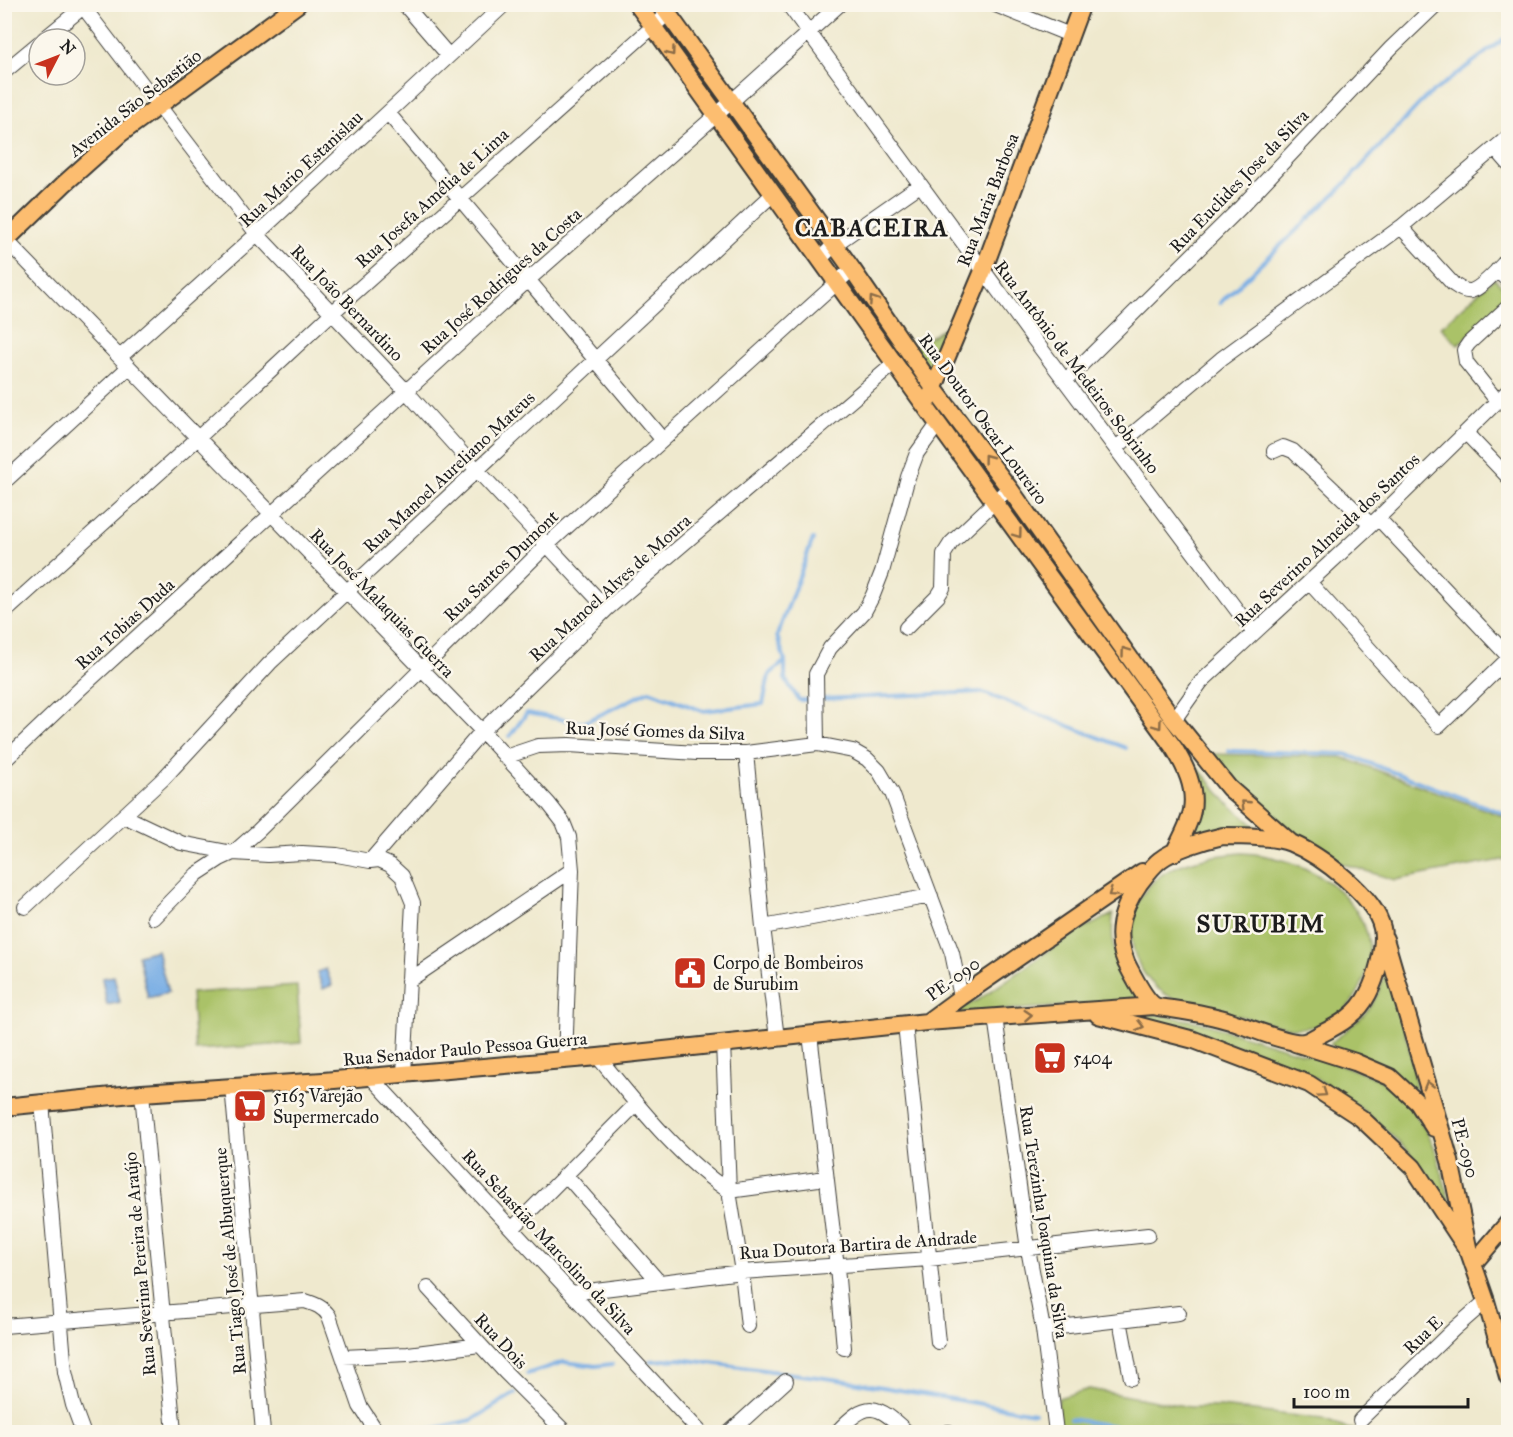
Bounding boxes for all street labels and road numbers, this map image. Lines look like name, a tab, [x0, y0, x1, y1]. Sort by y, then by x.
street label: Avenida São Sebastião	[63, 44, 206, 162]
street label: Rua Euclides Jose da Silva	[1165, 104, 1314, 258]
street label: Rua Mario Estanislau	[235, 106, 368, 232]
street label: Rua Josefa Amélia de Lima	[351, 123, 514, 273]
street label: Rua Maria Barbosa	[952, 130, 1024, 270]
street label: Rua José Rodrigues da Costa	[416, 203, 587, 360]
street label: Rua João Bernardino	[285, 240, 408, 367]
street label: Rua Antônio de Medeiros Sobrinho	[990, 256, 1164, 478]
street label: Rua Doutor Oscar Loureiro	[914, 329, 1052, 509]
street label: Rua Manoel Aureliano Mateus	[358, 387, 540, 557]
street label: Rua Severino Almeida dos Santos	[1230, 448, 1424, 632]
street label: Rua Santos Dumont	[439, 505, 564, 626]
street label: Rua Manoel Alves de Moura	[525, 509, 696, 666]
street label: Rua José Malaquias Guerra	[304, 524, 459, 683]
street label: Rua Tobias Duda	[71, 573, 179, 674]
street label: Rua José Gomes da Silva	[565, 717, 746, 746]
street label: PE-090	[922, 952, 984, 1006]
street label: Rua Senador Paulo Pessoa Guerra	[342, 1027, 588, 1071]
street label: Rua Terezinha Joaquina da Silva	[1014, 1104, 1073, 1340]
street label: PE-090	[1446, 1116, 1484, 1180]
street label: Rua Sebastião Marcolino da Silva	[457, 1145, 641, 1339]
street label: Rua Tiago José de Albuquerque	[209, 1147, 252, 1375]
street label: Rua Severina Pereira de Araújo	[119, 1151, 161, 1377]
street label: Rua Doutora Bartira de Andrade	[738, 1226, 978, 1264]
street label: Rua Dois	[470, 1308, 532, 1374]
street label: Rua E	[1399, 1311, 1447, 1359]

